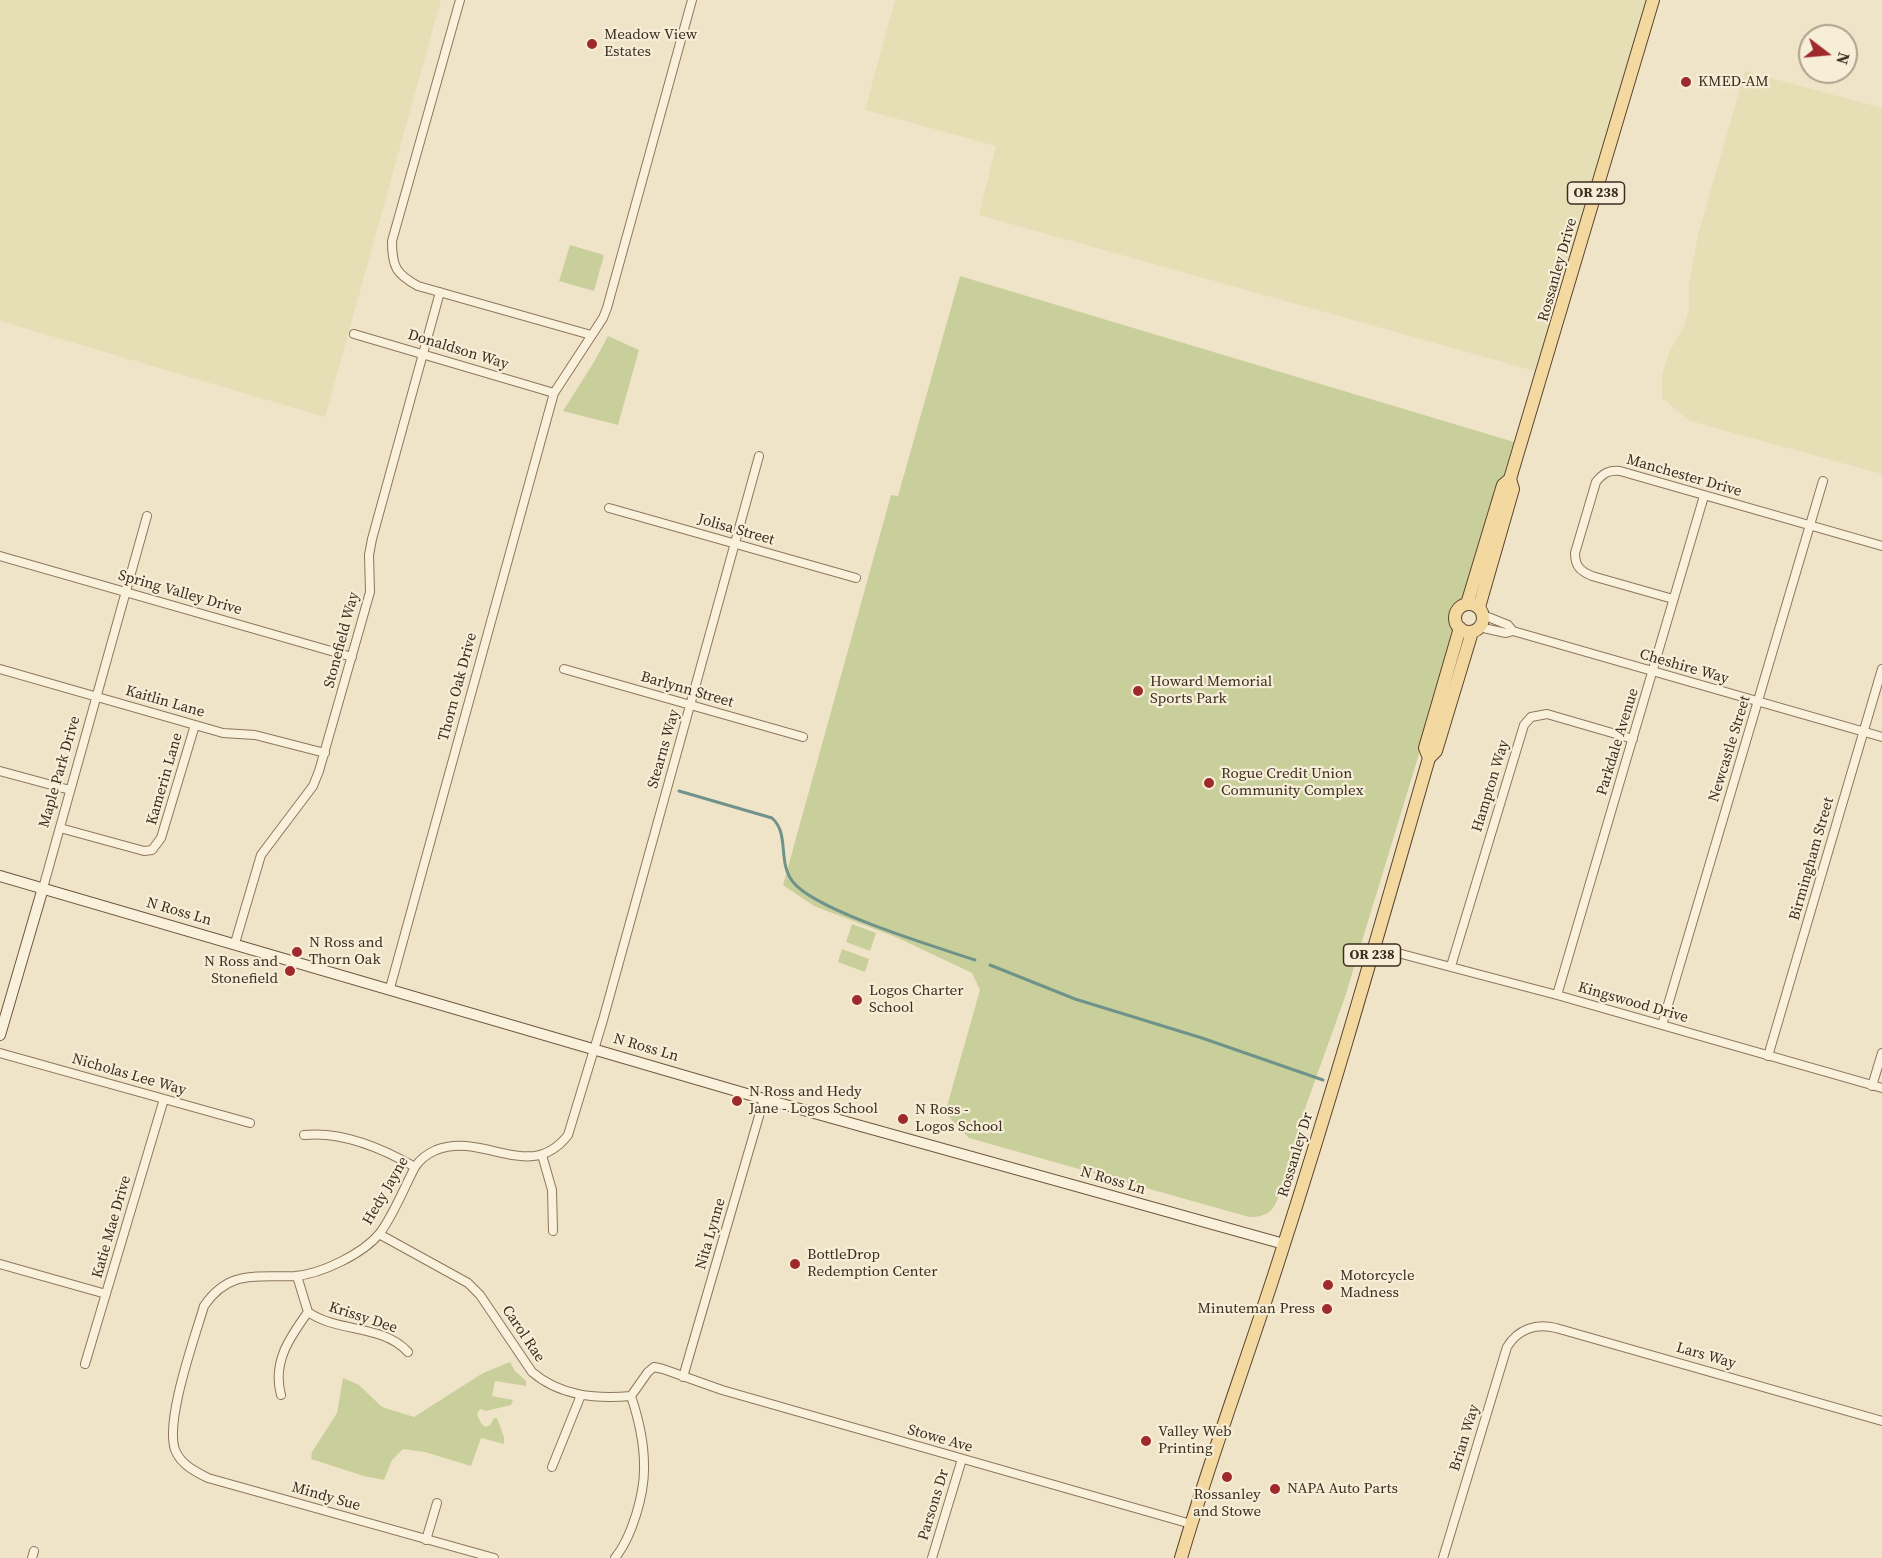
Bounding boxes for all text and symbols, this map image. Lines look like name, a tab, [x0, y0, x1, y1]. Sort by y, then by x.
north arrow	[1798, 24, 1858, 84]
place label: Meadow View Estates	[604, 26, 697, 61]
marker: Meadow View Estates	[585, 37, 599, 51]
text: N	[1831, 50, 1856, 67]
place label: KMED-AM	[1698, 73, 1769, 91]
marker: KMED-AM	[1679, 75, 1693, 89]
road number: OR 238	[1568, 182, 1624, 204]
street label: Rossanley Drive	[1535, 216, 1581, 324]
street label: Donaldson Way	[405, 326, 511, 374]
street label: Manchester Drive	[1624, 451, 1744, 501]
street label: Jolisa Street	[696, 510, 776, 550]
street label: Spring Valley Drive	[116, 567, 244, 619]
street label: Stonefield Way	[321, 590, 363, 690]
street label: Thorn Oak Drive	[435, 631, 481, 743]
street label: Cheshire Way	[1637, 646, 1731, 688]
street label: Barlynn Street	[639, 668, 735, 712]
place label: Howard Memorial Sports Park	[1150, 673, 1272, 708]
street label: Kaitlin Lane	[123, 682, 207, 722]
marker: Howard Memorial Sports Park	[1131, 684, 1145, 698]
street label: Parkdale Avenue	[1593, 686, 1643, 798]
street label: Newcastle Street	[1705, 694, 1755, 804]
street label: Stearns Way	[644, 707, 684, 791]
street label: Maple Park Drive	[35, 714, 85, 830]
street label: Kamerin Lane	[143, 731, 187, 827]
street label: Hampton Way	[1468, 738, 1514, 834]
place label: Rogue Credit Union Community Complex	[1221, 765, 1364, 800]
marker: Rogue Credit Union Community Complex	[1202, 776, 1216, 790]
street label: Birmingham Street	[1786, 795, 1838, 923]
street label: N Ross Ln	[144, 894, 214, 930]
place label: N Ross and Thorn Oak	[309, 934, 383, 969]
road number: OR 238	[1344, 944, 1400, 966]
marker: N Ross and Thorn Oak	[290, 945, 304, 959]
place label: N Ross and Stonefield	[204, 953, 278, 988]
marker: N Ross and Stonefield	[283, 964, 297, 978]
street label: Kingswood Drive	[1576, 979, 1690, 1027]
place label: Logos Charter School	[869, 982, 964, 1017]
marker: Logos Charter School	[850, 993, 864, 1007]
street label: N Ross Ln	[611, 1030, 681, 1066]
street label: Nicholas Lee Way	[70, 1050, 188, 1100]
place label: N Ross and Hedy Jane - Logos School	[749, 1083, 878, 1118]
marker: N Ross and Hedy Jane - Logos School	[730, 1094, 744, 1108]
place label: N Ross - Logos School	[915, 1101, 1003, 1136]
street label: Rossanley Dr	[1275, 1110, 1317, 1200]
marker: N Ross - Logos School	[896, 1112, 910, 1126]
street label: Hedy Jayne	[359, 1154, 413, 1228]
street label: N Ross Ln	[1078, 1163, 1148, 1199]
street label: Katie Mae Drive	[89, 1173, 135, 1281]
street label: Nita Lynne	[692, 1196, 730, 1272]
place label: BottleDrop Redemption Center	[807, 1246, 937, 1281]
marker: BottleDrop Redemption Center	[788, 1257, 802, 1271]
place label: Motorcycle Madness	[1340, 1267, 1415, 1302]
marker: Motorcycle Madness	[1321, 1278, 1335, 1292]
street label: Krissy Dee	[326, 1298, 400, 1338]
place label: Minuteman Press	[1198, 1300, 1315, 1318]
street label: Carol Rae	[498, 1302, 548, 1366]
marker: Minuteman Press	[1320, 1302, 1334, 1316]
street label: Lars Way	[1674, 1339, 1738, 1373]
street label: Brian Way	[1446, 1402, 1484, 1474]
street label: Stowe Ave	[905, 1421, 975, 1457]
place label: Valley Web Printing	[1158, 1423, 1232, 1458]
marker: Valley Web Printing	[1139, 1434, 1153, 1448]
street label: Parsons Dr	[915, 1467, 953, 1543]
marker: Rossanley and Stowe	[1220, 1470, 1234, 1484]
street label: Mindy Sue	[290, 1479, 362, 1515]
place label: NAPA Auto Parts	[1287, 1480, 1398, 1498]
marker: NAPA Auto Parts	[1268, 1482, 1282, 1496]
place label: Rossanley and Stowe	[1193, 1486, 1261, 1521]

